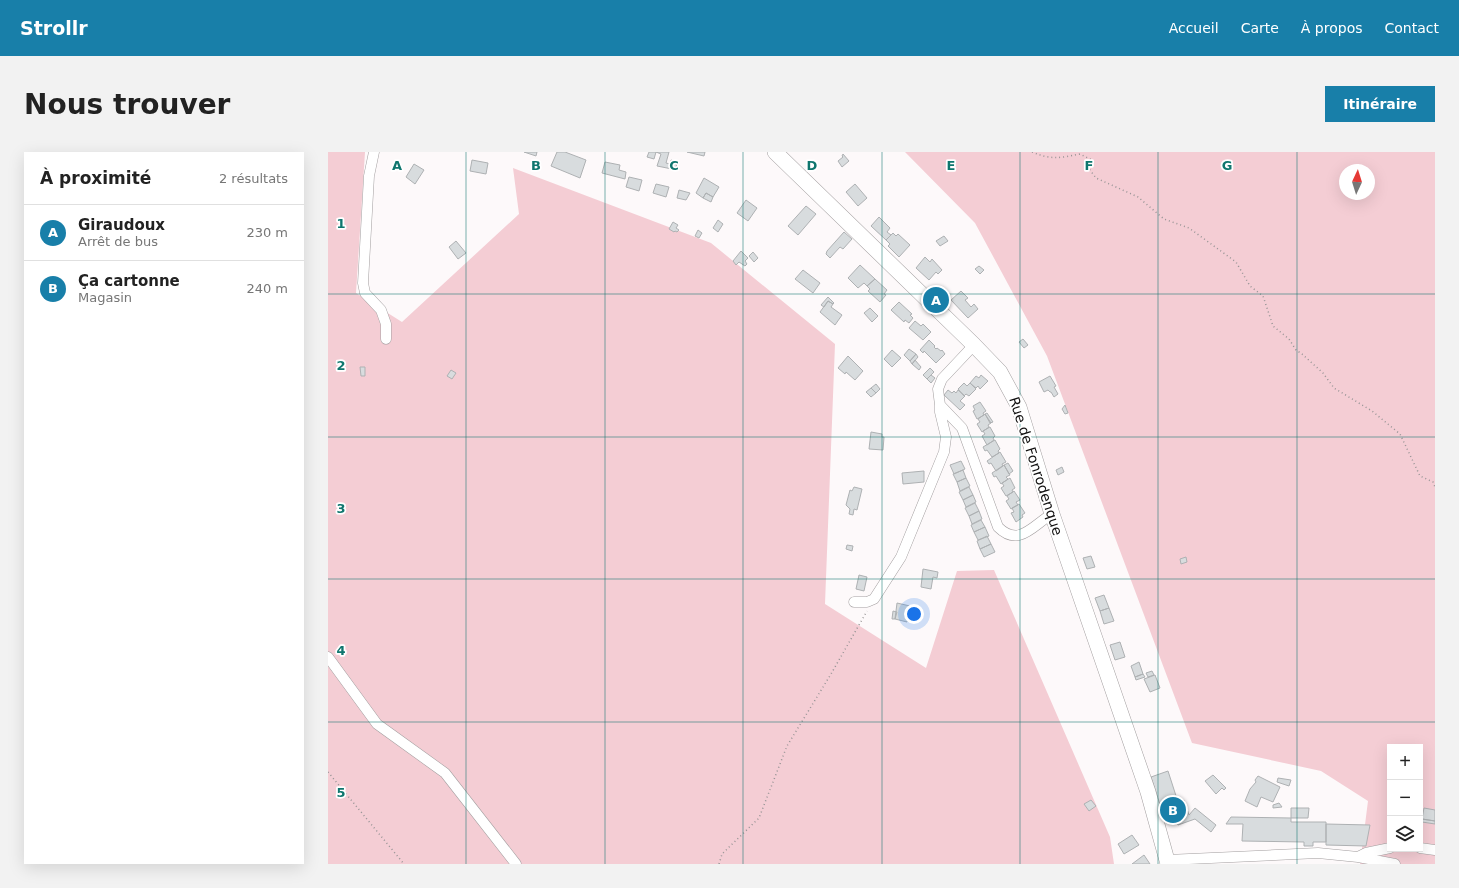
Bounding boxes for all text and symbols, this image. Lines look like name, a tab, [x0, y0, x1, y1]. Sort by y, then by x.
text: Strollr	[20, 17, 88, 39]
text: Accueil	[1169, 20, 1219, 36]
text: Carte	[1241, 20, 1279, 36]
text: À propos	[1301, 20, 1363, 36]
text: Contact	[1385, 20, 1439, 36]
button: Itinéraire	[1325, 86, 1435, 122]
text: Nous trouver	[24, 88, 230, 121]
text: A	[392, 158, 402, 173]
text: B	[531, 158, 541, 173]
text: C	[669, 158, 679, 173]
text: D	[807, 158, 818, 173]
text: E	[947, 158, 955, 173]
text: F	[1085, 158, 1093, 173]
text: G	[1222, 158, 1232, 173]
north arrow	[1339, 164, 1375, 200]
text: À proximité	[40, 168, 151, 188]
text: 2 résultats	[219, 171, 288, 186]
text: Giraudoux	[78, 216, 165, 234]
text: 1	[336, 216, 346, 231]
text: A	[48, 225, 58, 240]
text: 230 m	[246, 225, 288, 240]
text: Arrêt de bus	[78, 234, 158, 249]
text: Ça cartonne	[78, 272, 180, 290]
text: B	[48, 281, 58, 296]
text: 240 m	[246, 281, 288, 296]
pin: A	[923, 285, 949, 315]
text: Magasin	[78, 290, 132, 305]
text: 2	[336, 358, 346, 373]
street label: Rue de Fonrodenque	[1006, 395, 1066, 537]
text: 3	[336, 501, 346, 516]
your location	[904, 604, 924, 624]
text: 4	[336, 643, 346, 658]
map controls	[1387, 744, 1423, 852]
button: +	[1387, 744, 1423, 780]
button: −	[1387, 780, 1423, 816]
text: 5	[336, 785, 346, 800]
pin: B	[1160, 795, 1186, 825]
button: layers	[1387, 816, 1423, 852]

